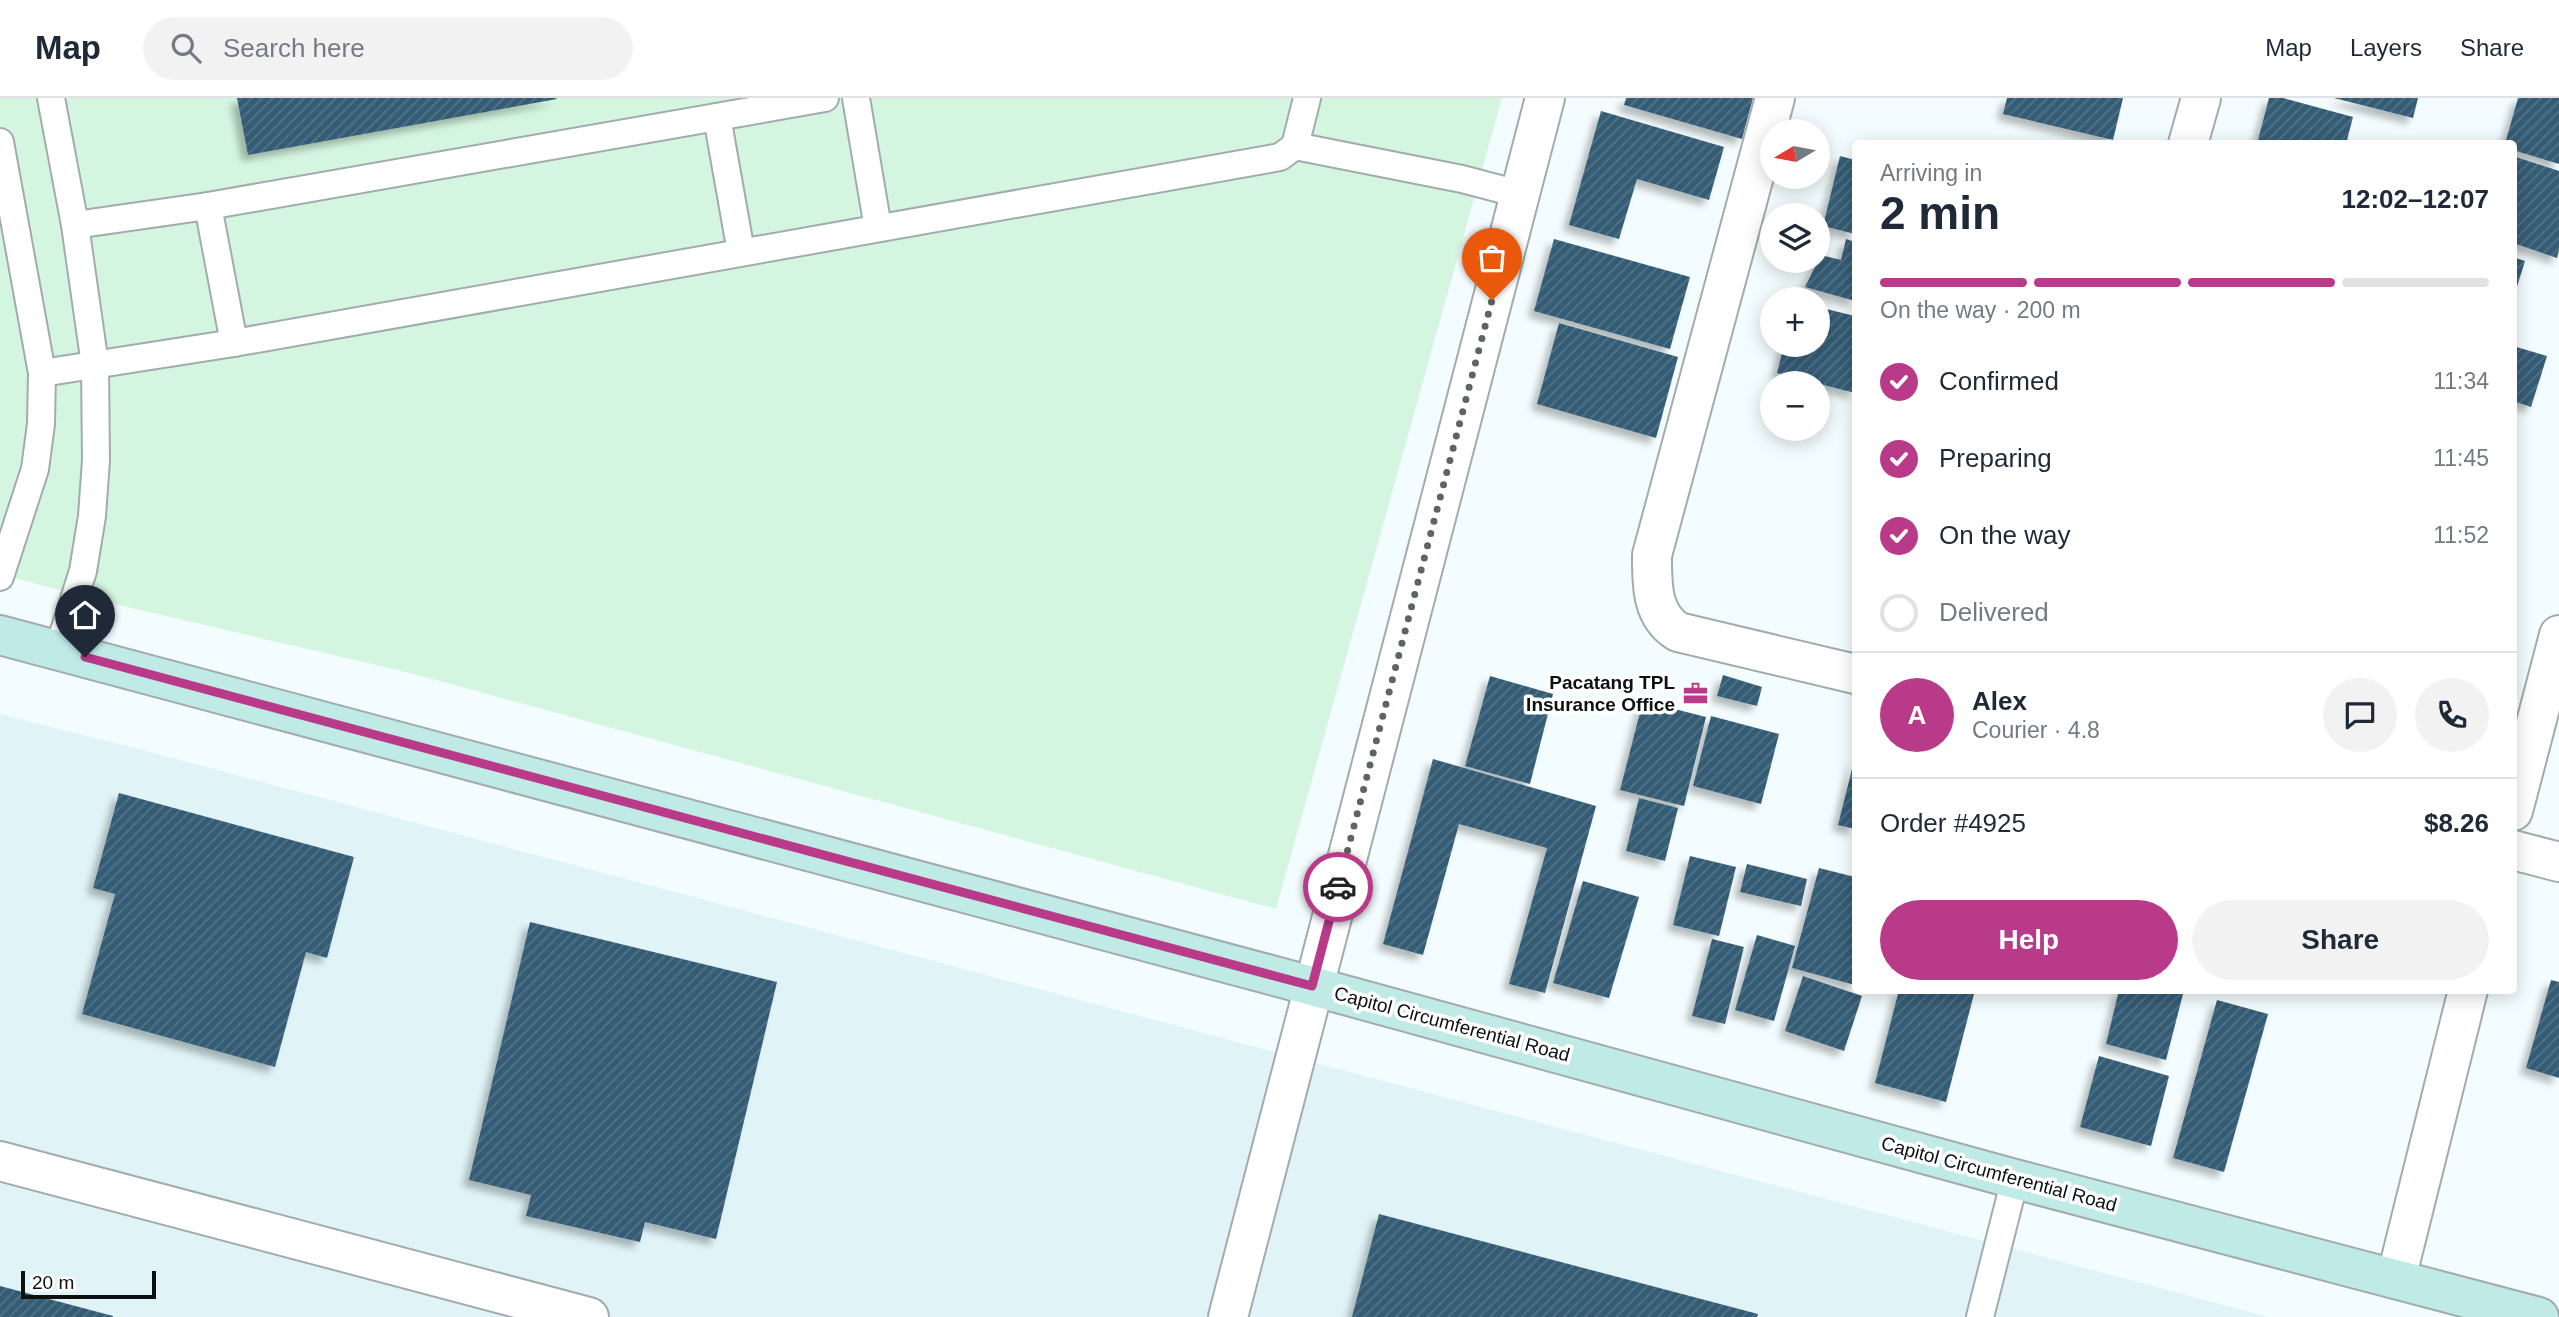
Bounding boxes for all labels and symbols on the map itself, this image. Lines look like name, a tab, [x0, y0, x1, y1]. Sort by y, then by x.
north arrow	[1760, 119, 1830, 189]
pin	[1462, 228, 1522, 300]
pin	[55, 585, 115, 657]
place label: Pacatang TPL Insurance Office	[1526, 672, 1675, 715]
office icon: Pacatang TPL Insurance Office	[1681, 679, 1709, 707]
courier	[1303, 852, 1373, 922]
street label: Capitol Circumferential Road	[1332, 982, 1572, 1066]
street label: Capitol Circumferential Road	[1879, 1132, 2119, 1216]
scale bar	[21, 1268, 156, 1300]

